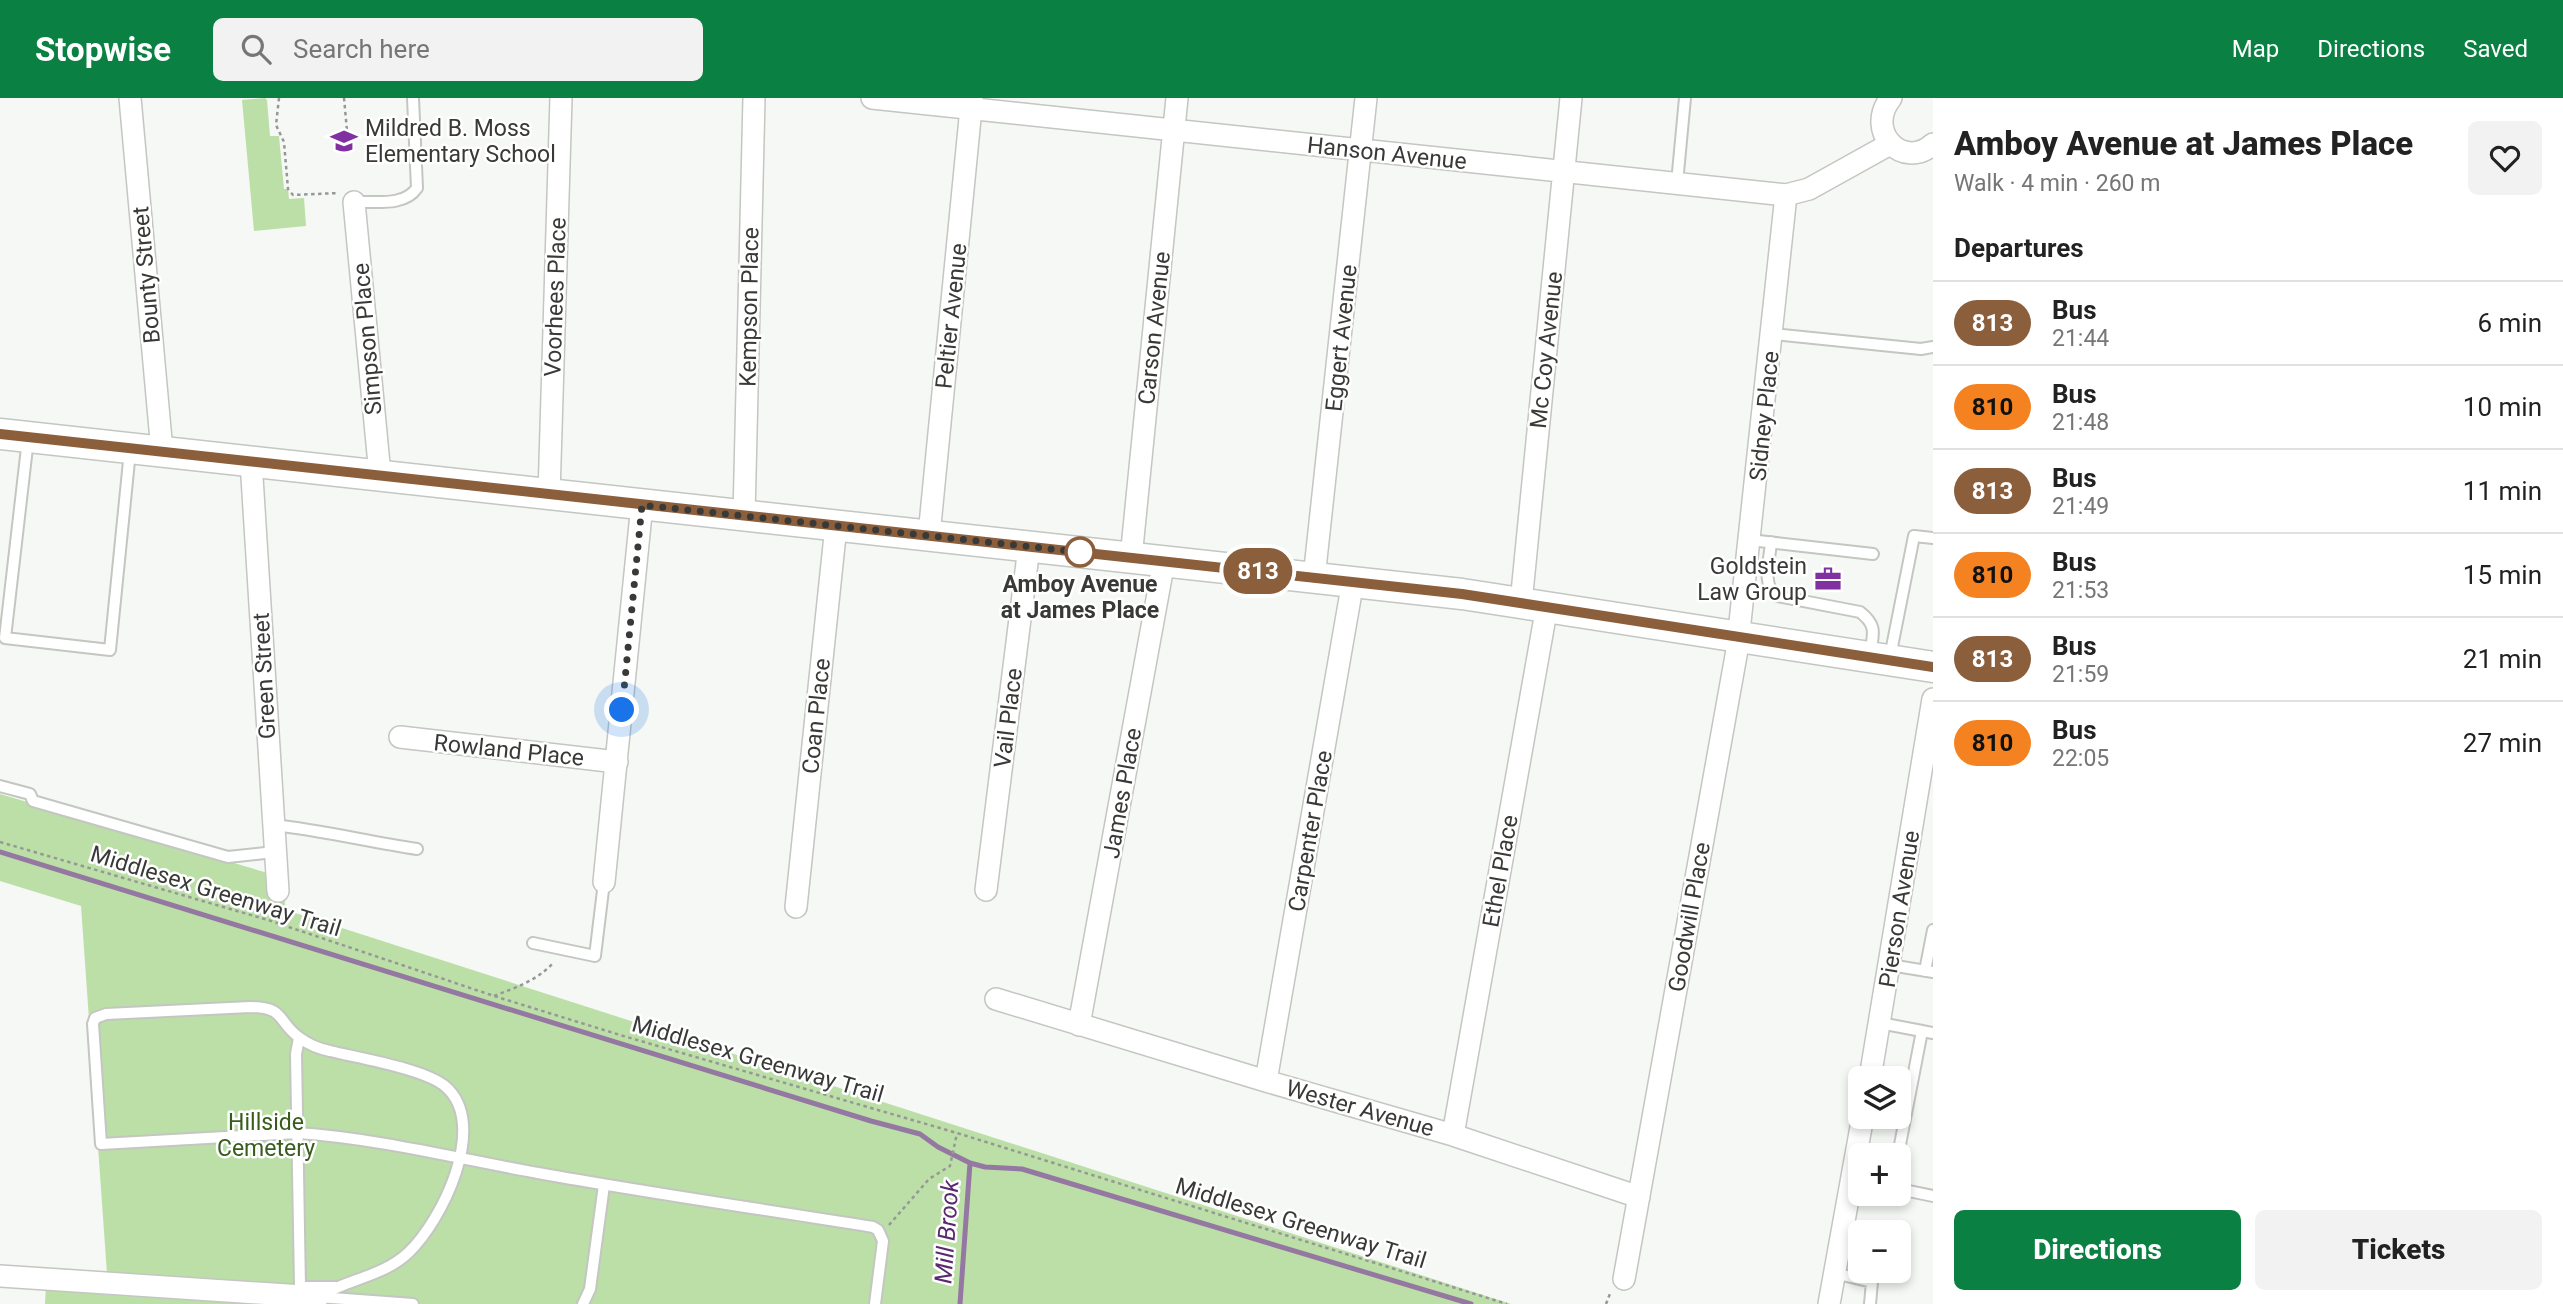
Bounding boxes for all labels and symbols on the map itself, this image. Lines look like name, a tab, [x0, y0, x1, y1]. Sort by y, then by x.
place label: Mildred B. Moss Elementary School	[365, 115, 556, 168]
school or university icon: Mildred B. Moss Elementary School	[329, 126, 359, 156]
street label: Hanson Avenue	[1306, 132, 1468, 175]
street label: Bounty Street	[127, 205, 166, 345]
street label: Voorhees Place	[539, 217, 572, 377]
street label: Kempson Place	[735, 227, 764, 387]
street label: Peltier Avenue	[930, 242, 973, 390]
street label: Carson Avenue	[1133, 250, 1176, 406]
street label: Simpson Place	[347, 262, 388, 416]
street label: Eggert Avenue	[1320, 263, 1363, 413]
street label: Mc Coy Avenue	[1525, 270, 1568, 430]
street label: Sidney Place	[1744, 350, 1785, 482]
marker: Amboy Avenue at James Place	[1065, 537, 1095, 567]
line badge: 813	[1218, 548, 1298, 594]
place label: Goldstein Law Group	[1697, 553, 1807, 606]
office icon: Goldstein Law Group	[1813, 564, 1843, 594]
place label: Amboy Avenue at James Place	[1001, 571, 1159, 624]
street label: Green Street	[248, 612, 281, 740]
street label: Coan Place	[797, 657, 836, 775]
street label: Vail Place	[989, 667, 1028, 770]
your location	[604, 692, 639, 727]
street label: James Place	[1098, 726, 1147, 860]
street label: Rowland Place	[432, 729, 585, 772]
street label: Carpenter Place	[1283, 748, 1338, 914]
street label: Ethel Place	[1477, 813, 1524, 929]
street label: Pierson Avenue	[1874, 829, 1925, 990]
street label: Middlesex Greenway Trail	[87, 840, 344, 942]
street label: Goodwill Place	[1663, 840, 1716, 994]
street label: Middlesex Greenway Trail	[629, 1011, 887, 1108]
street label: Wester Avenue	[1283, 1074, 1437, 1142]
park label: Hillside Cemetery	[217, 1109, 315, 1162]
street label: Middlesex Greenway Trail	[1172, 1172, 1429, 1274]
water label: Mill Brook	[929, 1178, 965, 1285]

